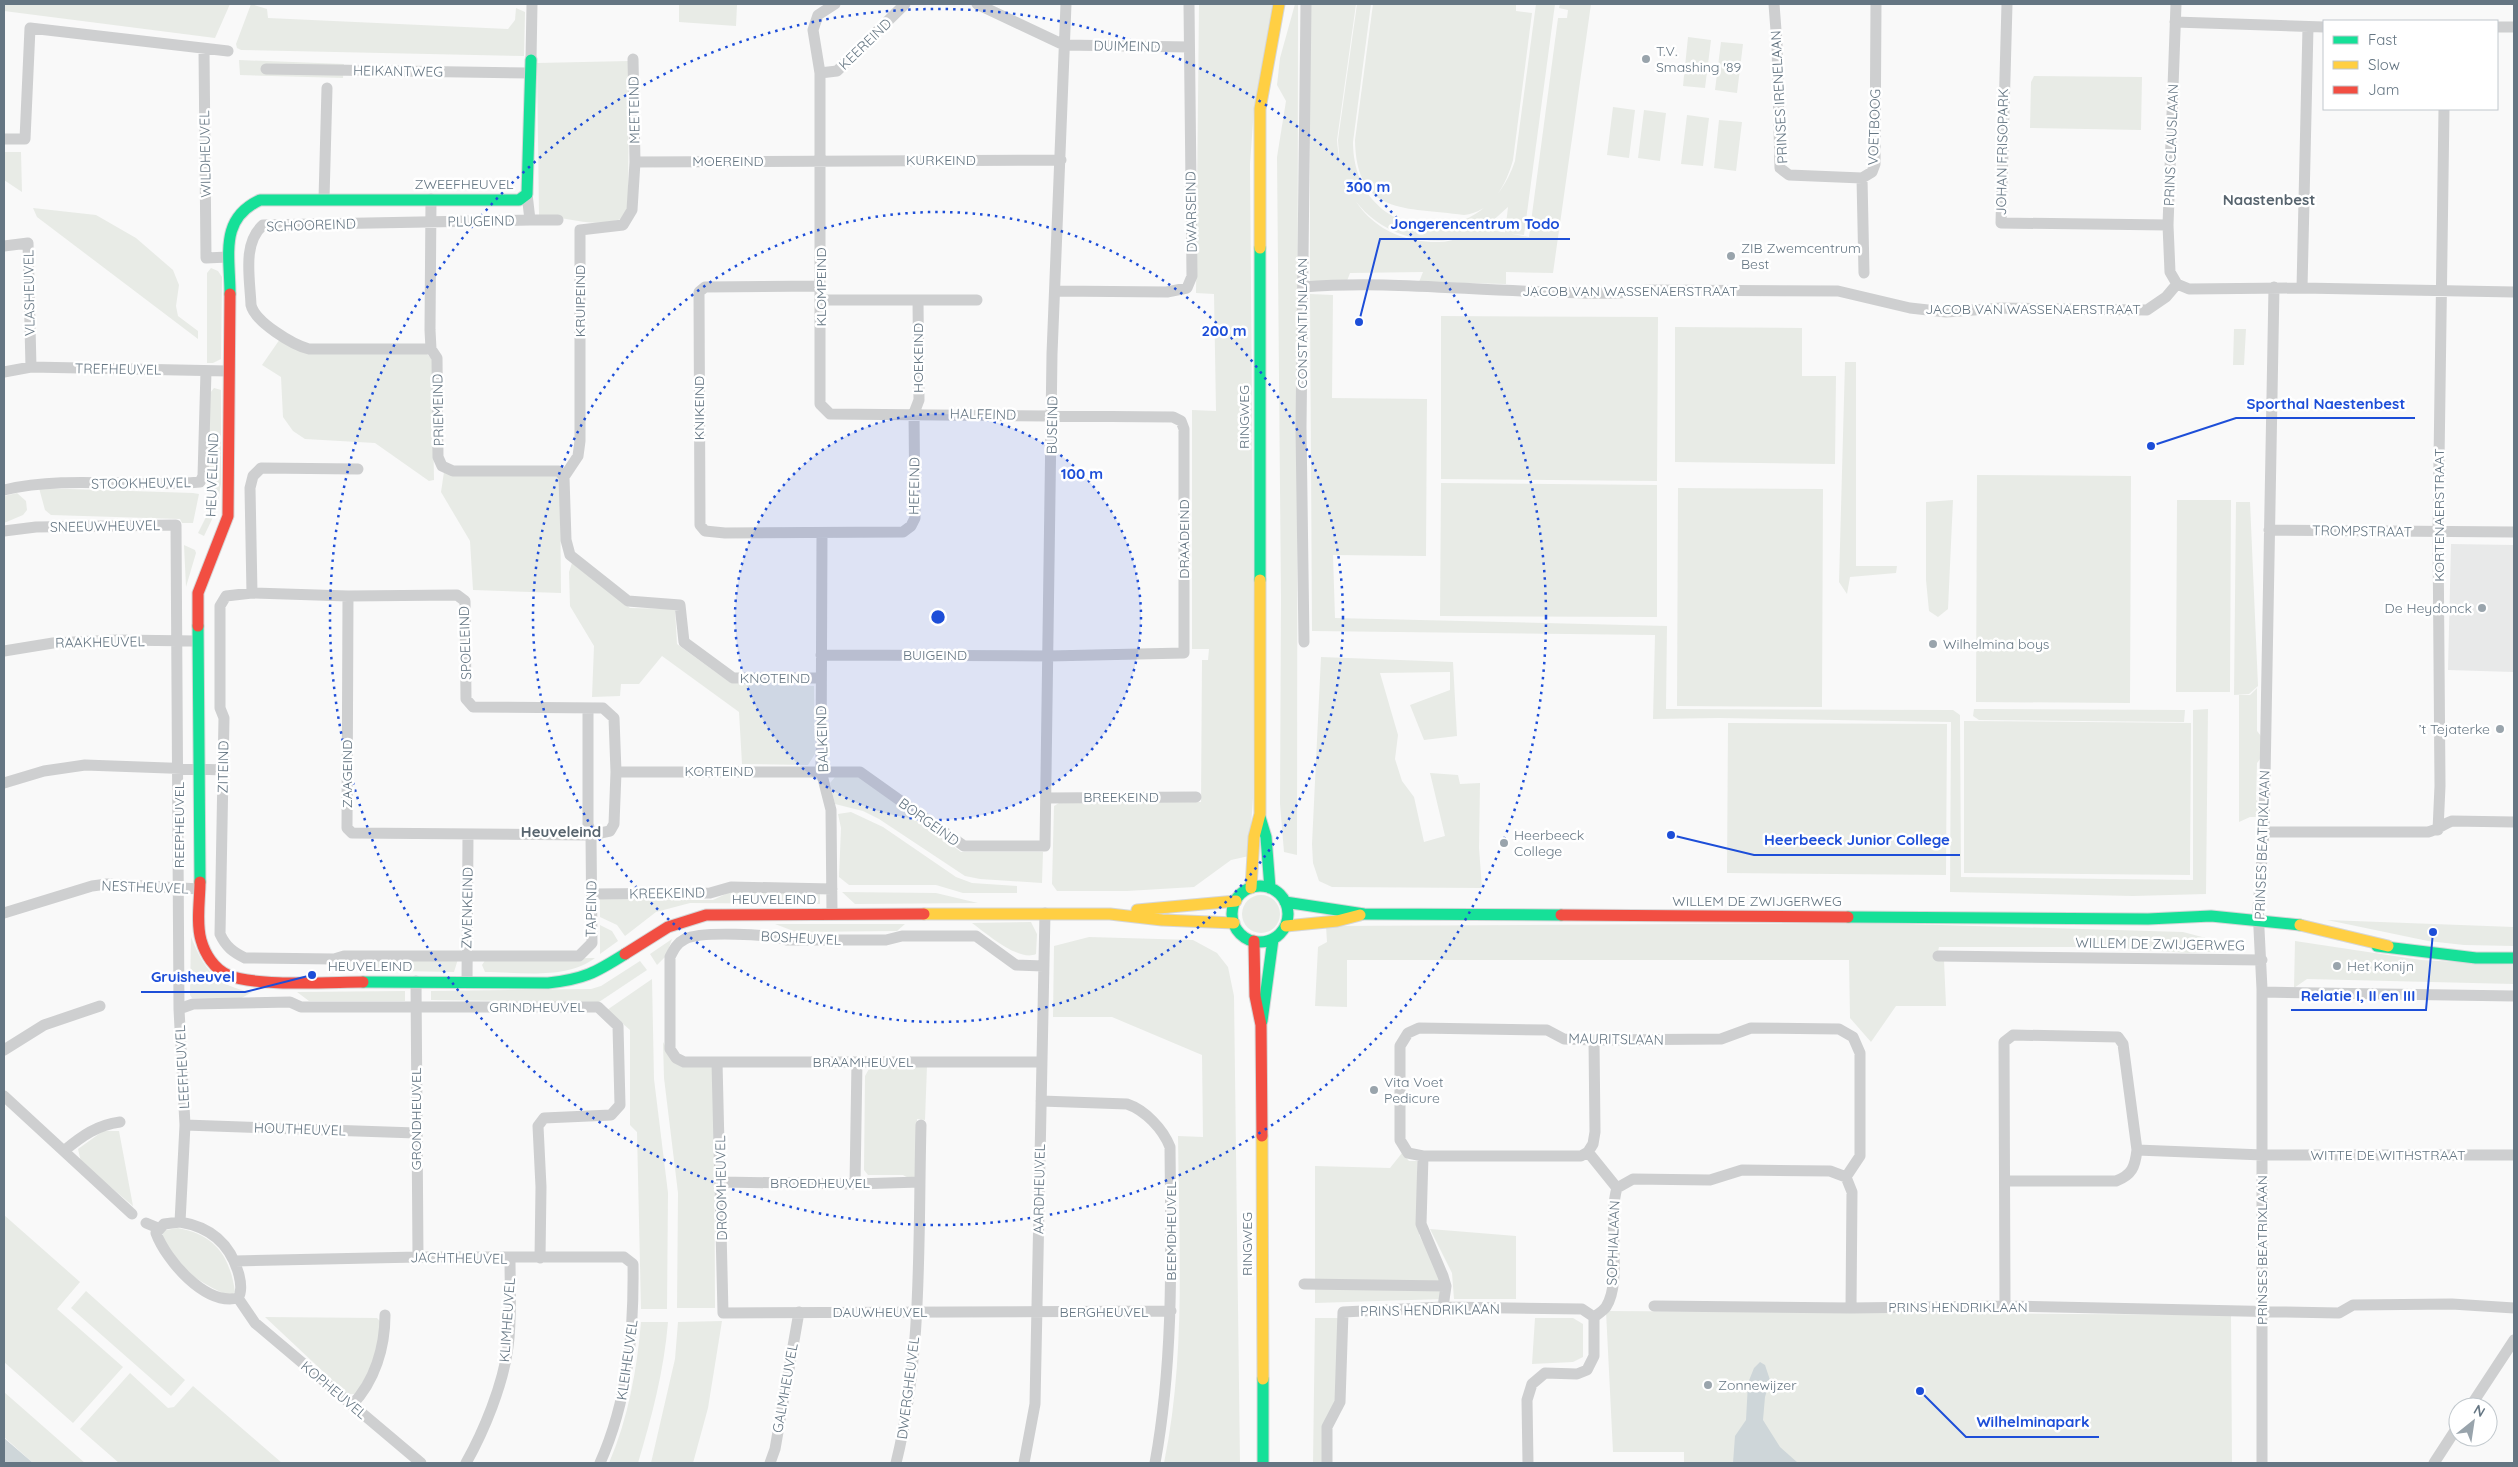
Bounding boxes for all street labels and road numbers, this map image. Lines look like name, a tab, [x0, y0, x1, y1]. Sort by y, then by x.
street label: KEEREIND	[835, 14, 895, 74]
street label: PRINSES IRENELAAN	[1767, 30, 1791, 164]
street label: DUIMEIND	[1093, 36, 1161, 56]
street label: HEIKANTWEG	[353, 61, 443, 81]
street label: MEETEIND	[624, 76, 644, 144]
street label: PRINS CLAUSLAAN	[2160, 84, 2182, 206]
street label: VOETBOOG	[1864, 88, 1884, 166]
street label: JOHAN FRISOPARK	[1992, 88, 2012, 216]
street label: WILDHEUVEL	[195, 110, 215, 198]
street label: KURKEIND	[906, 151, 976, 169]
street label: MOEREIND	[692, 152, 764, 170]
street label: DWARSEIND	[1181, 171, 1201, 253]
street label: ZWEEFHEUVEL	[414, 175, 514, 193]
street label: PLUGEIND	[447, 211, 515, 231]
street label: SCHOOREIND	[266, 214, 356, 236]
street label: KLOMPEIND	[812, 247, 830, 327]
street label: VLASHEUVEL	[19, 249, 39, 336]
street label: CONSTANTIJNLAAN	[1293, 258, 1311, 388]
street label: KRUIPEIND	[571, 265, 589, 337]
street label: JACOB VAN WASSENAERSTRAAT	[1522, 282, 1738, 300]
street label: JACOB VAN WASSENAERSTRAAT	[1925, 300, 2141, 318]
street label: HOEKEIND	[909, 323, 927, 393]
street label: TREFHEUVEL	[75, 359, 162, 379]
street label: PRIEMEIND	[428, 374, 448, 446]
street label: KNIKEIND	[690, 376, 708, 440]
street label: RINGWEG	[1235, 385, 1253, 449]
street label: BUSEIND	[1042, 396, 1062, 454]
street label: HALFEIND	[950, 404, 1016, 424]
street label: HEUVELEIND	[202, 432, 222, 518]
street label: KORTENAERSTRAAT	[2430, 448, 2448, 582]
street label: HEFEIND	[904, 457, 924, 515]
street label: STOOKHEUVEL	[91, 473, 192, 493]
street label: DRAADEIND	[1175, 499, 1193, 579]
street label: SNEEUWHEUVEL	[50, 516, 161, 536]
street label: TROMPSTRAAT	[2312, 521, 2412, 541]
street label: SPOELEIND	[455, 606, 475, 680]
street label: RAAKHEUVEL	[55, 632, 146, 652]
street label: BUIGEIND	[903, 646, 967, 664]
street label: KNOTEIND	[740, 669, 810, 687]
street label: BALKEIND	[812, 705, 832, 773]
street label: ZAAGEIND	[338, 740, 356, 808]
street label: ZITEIND	[214, 741, 232, 793]
street label: KORTEIND	[684, 762, 754, 780]
street label: PRINSES BEATRIXLAAN	[2250, 770, 2274, 920]
street label: REEPHEUVEL	[170, 781, 188, 868]
street label: BREEKEIND	[1083, 788, 1159, 806]
street label: BORGEIND	[895, 794, 963, 850]
street label: ZWENKEIND	[457, 867, 477, 949]
street label: NESTHEUVEL	[101, 876, 189, 898]
street label: TAPEIND	[582, 880, 600, 938]
street label: KREEKEIND	[629, 883, 705, 903]
street label: HEUVELEIND	[732, 890, 816, 908]
street label: WILLEM DE ZWIJGERWEG	[1672, 892, 1842, 910]
street label: BOSHEUVEL	[760, 927, 842, 949]
street label: WILLEM DE ZWIJGERWEG	[2075, 934, 2245, 954]
street label: HEUVELEIND	[328, 957, 412, 975]
street label: GRINDHEUVEL	[489, 998, 585, 1016]
street label: LEEFHEUVEL	[171, 1024, 193, 1109]
street label: MAURITSLAAN	[1568, 1029, 1664, 1049]
street label: BRAAMHEUVEL	[813, 1053, 914, 1071]
street label: GRONDHEUVEL	[407, 1067, 425, 1170]
street label: HOUTHEUVEL	[254, 1118, 347, 1140]
street label: DROOMHEUVEL	[711, 1135, 731, 1241]
street label: AARDHEUVEL	[1029, 1143, 1049, 1234]
street label: WITTE DE WITHSTRAAT	[2310, 1146, 2466, 1164]
street label: BROEDHEUVEL	[770, 1174, 870, 1192]
street label: PRINSES BEATRIXLAAN	[2253, 1175, 2271, 1325]
street label: BEEMDHEUVEL	[1162, 1181, 1180, 1281]
street label: SOPHIALAAN	[1603, 1200, 1623, 1286]
street label: RINGWEG	[1238, 1212, 1256, 1276]
street label: JACHTHEUVEL	[410, 1248, 508, 1268]
street label: KLIMHEUVEL	[495, 1277, 519, 1363]
street label: PRINS HENDRIKLAAN	[1888, 1298, 2028, 1316]
street label: PRINS HENDRIKLAAN	[1360, 1300, 1500, 1320]
street label: DAUWHEUVEL	[832, 1303, 928, 1321]
street label: BERGHEUVEL	[1060, 1303, 1149, 1321]
street label: KLEIHEUVEL	[612, 1318, 642, 1401]
street label: DWERGHEUVEL	[893, 1335, 923, 1440]
street label: GALMHEUVEL	[768, 1341, 802, 1434]
street label: KOPHEUVEL	[297, 1357, 371, 1423]

